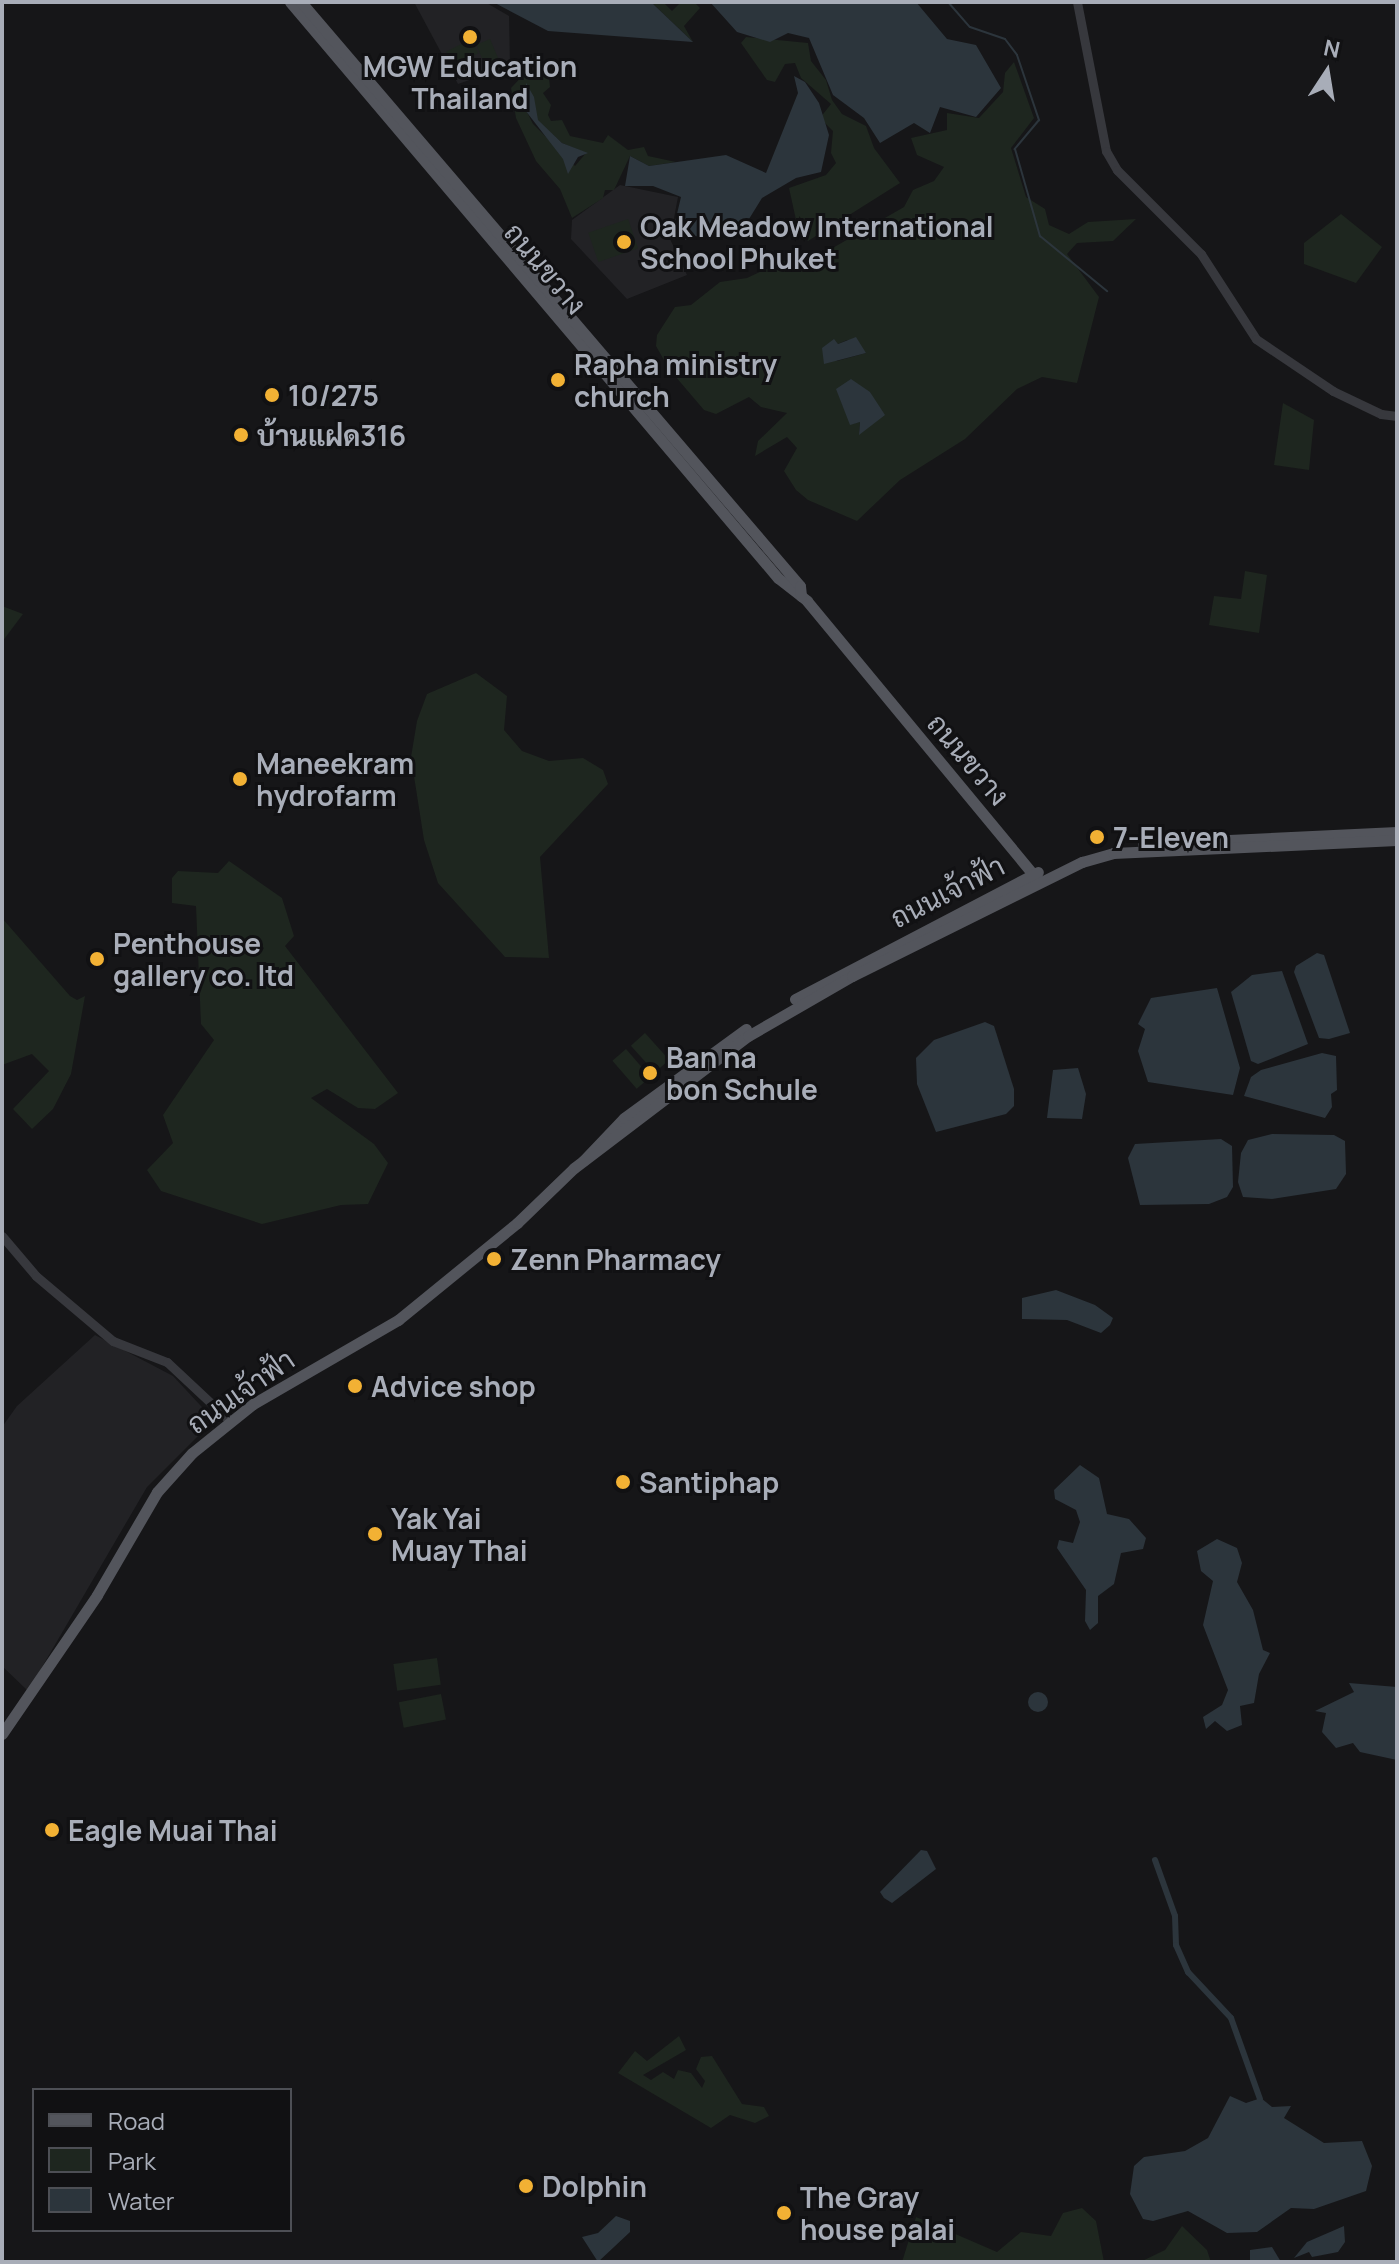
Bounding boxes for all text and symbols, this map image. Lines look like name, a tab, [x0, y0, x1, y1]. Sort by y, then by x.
marker: MGW Education Thailand	[461, 28, 479, 46]
north arrow	[1287, 32, 1367, 112]
text: N	[1321, 32, 1343, 65]
place label: MGW Education Thailand	[363, 49, 577, 115]
place label: Oak Meadow International School Phuket	[640, 209, 994, 275]
street label: ถนนขวาง	[498, 215, 594, 321]
marker: Oak Meadow International School Phuket	[615, 233, 633, 251]
place label: Rapha ministry church	[574, 347, 777, 413]
marker: Rapha ministry church	[549, 371, 567, 389]
place label: 10/275	[288, 378, 379, 412]
marker: 10/275	[263, 386, 281, 404]
place label: บ้านแฝด316	[257, 418, 406, 452]
marker: บ้านแฝด316	[232, 426, 250, 444]
street label: ถนนขวาง	[921, 706, 1017, 812]
place label: Maneekram hydrofarm	[256, 746, 414, 812]
marker: Maneekram hydrofarm	[231, 770, 249, 788]
place label: 7-Eleven	[1113, 820, 1229, 854]
marker: 7-Eleven	[1088, 828, 1106, 846]
street label: ถนนเจ้าฟ้า	[884, 848, 1010, 934]
place label: Penthouse gallery co. ltd	[113, 926, 294, 992]
marker: Penthouse gallery co. ltd	[88, 950, 106, 968]
place label: Ban na bon Schule	[666, 1040, 818, 1106]
marker: Ban na bon Schule	[641, 1064, 659, 1082]
place label: Zenn Pharmacy	[510, 1242, 721, 1276]
marker: Zenn Pharmacy	[485, 1250, 503, 1268]
street label: ถนนเจ้าฟ้า	[180, 1342, 300, 1440]
place label: Advice shop	[371, 1369, 536, 1403]
marker: Advice shop	[346, 1377, 364, 1395]
place label: Santiphap	[639, 1465, 779, 1499]
marker: Santiphap	[614, 1473, 632, 1491]
place label: Yak Yai Muay Thai	[391, 1501, 527, 1567]
marker: Yak Yai Muay Thai	[366, 1525, 384, 1543]
place label: Eagle Muai Thai	[68, 1813, 278, 1847]
marker: Eagle Muai Thai	[43, 1821, 61, 1839]
legend	[32, 2088, 292, 2232]
text: Road	[108, 2104, 165, 2137]
text: Park	[108, 2144, 156, 2177]
place label: Dolphin	[542, 2169, 647, 2203]
marker: Dolphin	[517, 2177, 535, 2195]
place label: The Gray house palai	[800, 2180, 955, 2246]
text: Water	[108, 2184, 175, 2217]
marker: The Gray house palai	[775, 2204, 793, 2222]

